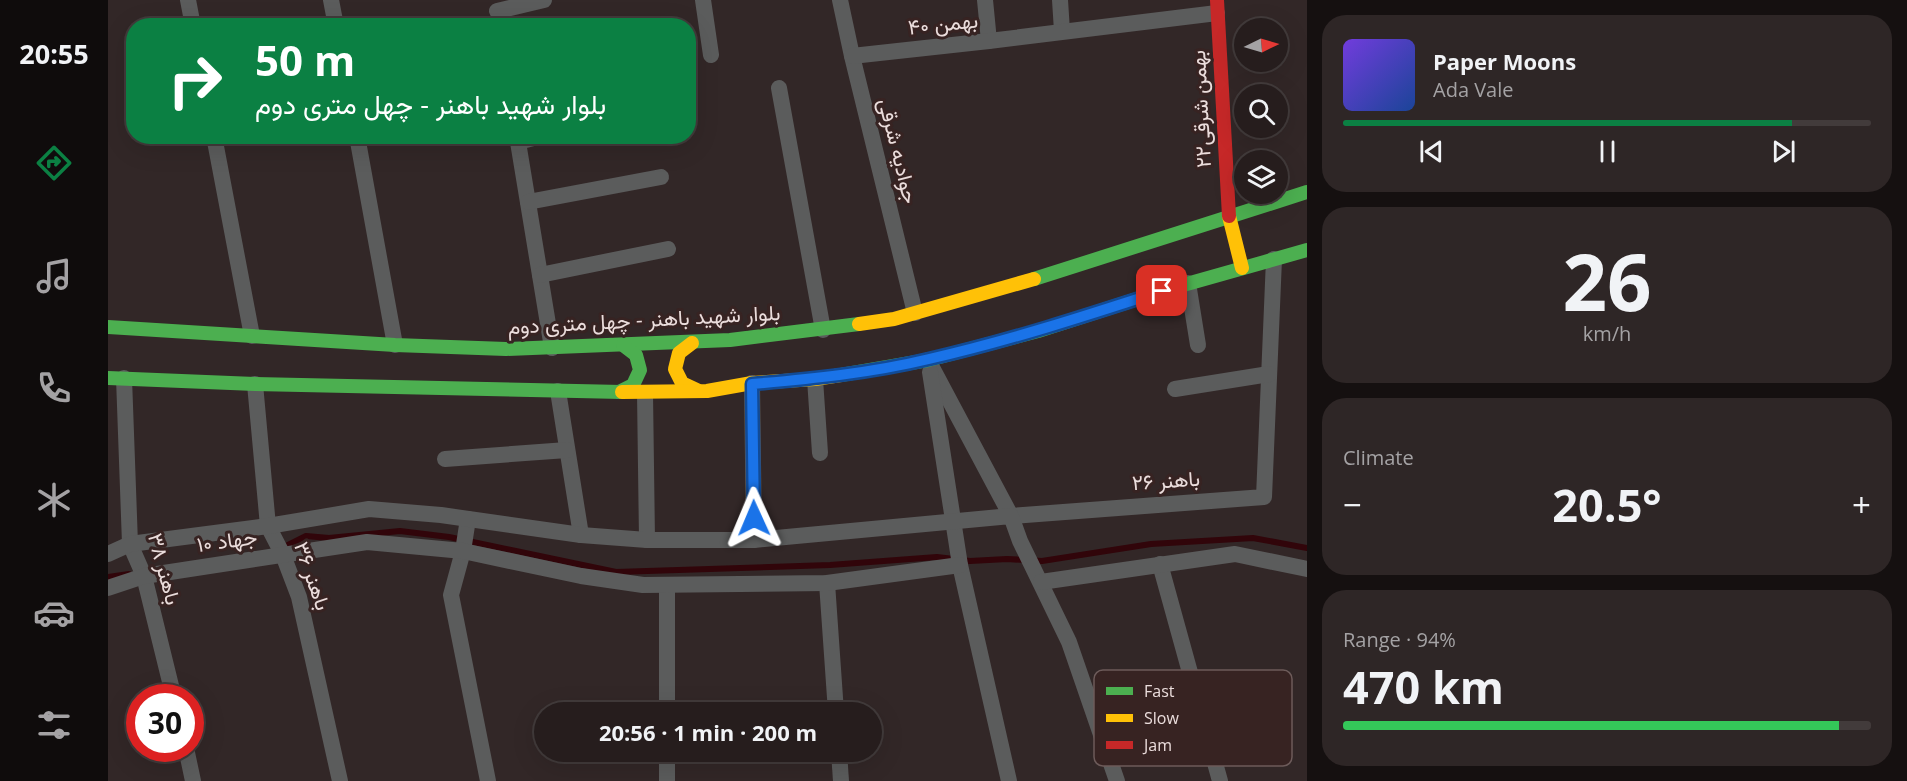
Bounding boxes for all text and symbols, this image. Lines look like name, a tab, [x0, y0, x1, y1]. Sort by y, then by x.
street label: بهمن ۴۰	[907, 5, 979, 41]
north arrow	[1234, 18, 1288, 72]
map controls	[1234, 18, 1288, 204]
text: 50 m	[255, 31, 355, 88]
text: 20:55	[19, 35, 89, 72]
icon: right	[156, 42, 234, 120]
text: Paper Moons	[1433, 46, 1576, 76]
street label: ۲۲بهمن شرقی	[1183, 50, 1217, 169]
text: Ada Vale	[1433, 76, 1514, 103]
button: search	[1234, 84, 1288, 138]
text: بلوار شهید باهنر - چهل متری دوم	[255, 85, 606, 122]
street label: جوادیه شرقی	[872, 95, 926, 206]
icon: previous	[1415, 135, 1448, 168]
icon: pause	[1591, 135, 1624, 168]
icon: next	[1767, 135, 1800, 168]
icon: directions	[33, 142, 75, 184]
button: layers	[1234, 150, 1288, 204]
text: 26	[1562, 228, 1652, 334]
icon: music	[33, 255, 75, 297]
pin	[1136, 265, 1187, 316]
icon: arrive	[1145, 274, 1178, 307]
street label: بلوار شهید باهنر - چهل متری دوم	[507, 298, 781, 341]
text: km/h	[1583, 320, 1631, 347]
icon: phone	[33, 367, 75, 409]
text: Climate	[1343, 444, 1414, 471]
street label: باهنر ۲۶	[1131, 464, 1201, 496]
text: 20.5°	[1552, 474, 1662, 535]
icon: climate	[33, 479, 75, 521]
text: −	[1343, 482, 1362, 527]
text: +	[1852, 482, 1871, 527]
position arrow	[722, 486, 786, 550]
street label: جهاد ۱۰	[195, 522, 259, 558]
street label: باهنر ۳۸	[142, 530, 188, 608]
street label: باهنر ۳۶	[288, 538, 338, 614]
icon: car	[33, 592, 75, 634]
text: Range · 94%	[1343, 626, 1456, 653]
text: 470 km	[1343, 656, 1504, 717]
legend	[1094, 670, 1292, 766]
text: Fast	[1144, 680, 1175, 702]
speed limit sign: 30	[126, 684, 204, 762]
icon: filters	[33, 704, 75, 746]
text: Slow	[1144, 707, 1179, 729]
text: 20:56 · 1 min · 200 m	[599, 717, 817, 747]
text: Jam	[1142, 734, 1172, 756]

